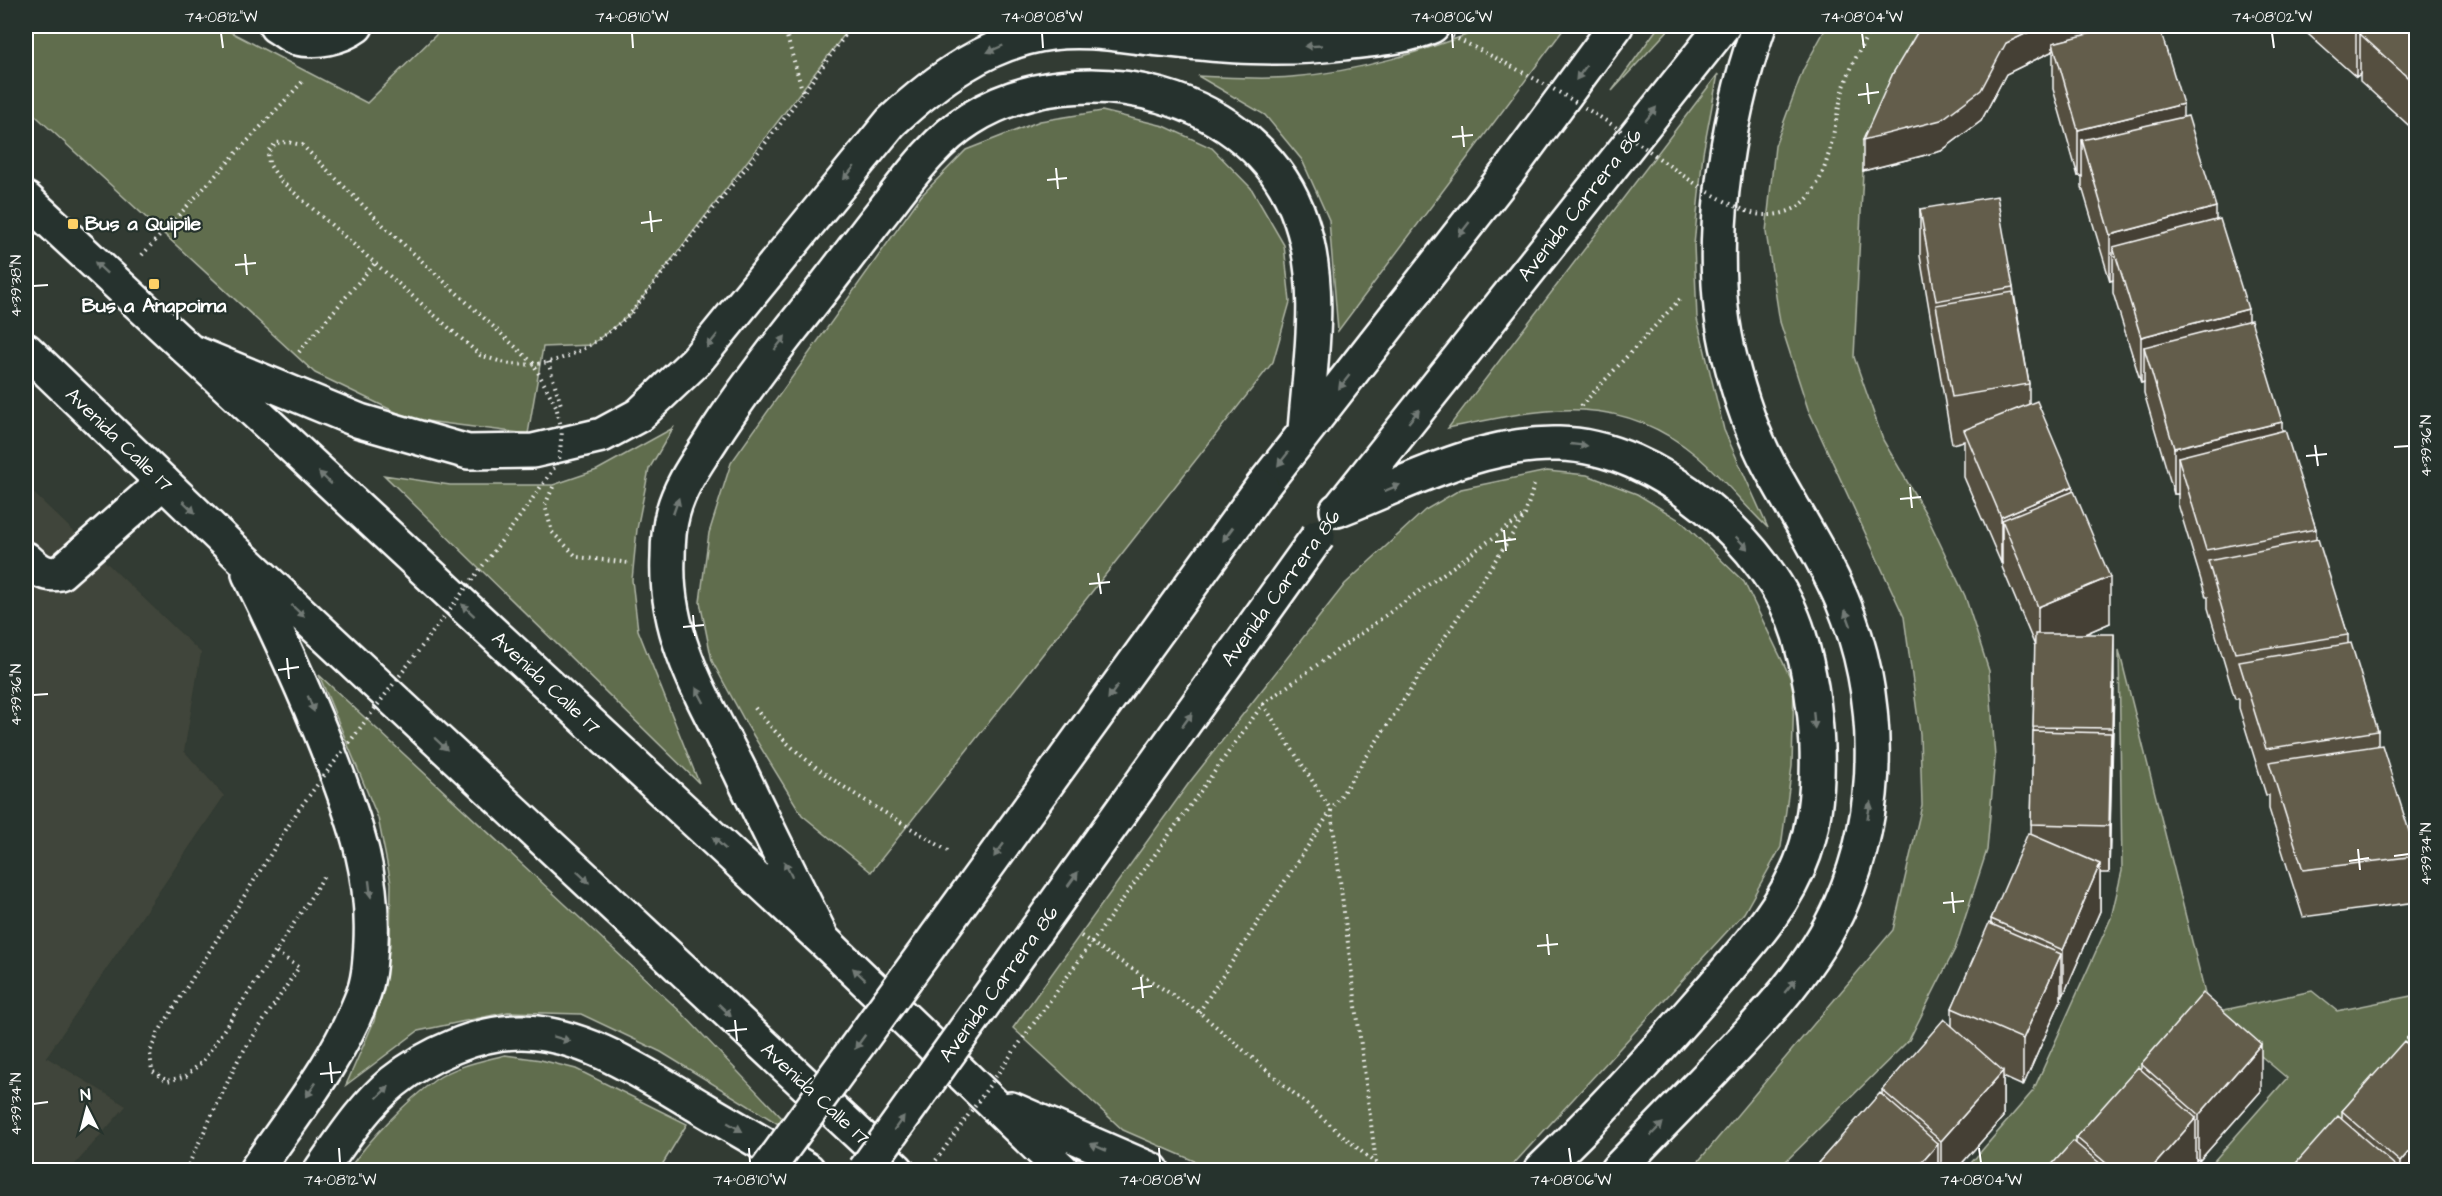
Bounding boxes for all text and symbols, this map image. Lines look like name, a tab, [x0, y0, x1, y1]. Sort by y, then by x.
text: 74°08'12"W	[185, 7, 257, 28]
text: 74°08'10"W	[595, 7, 669, 28]
text: 74°08'08"W	[1001, 7, 1083, 28]
text: 74°08'06"W	[1412, 7, 1492, 28]
text: 74°08'04"W	[1821, 7, 1903, 28]
text: 74°08'02"W	[2232, 7, 2312, 28]
one-way arrow	[1303, 41, 1322, 50]
one-way arrow	[986, 44, 1004, 54]
one-way arrow	[1576, 65, 1588, 80]
one-way arrow	[1645, 106, 1658, 122]
street label: Avenida Carrera 86	[1511, 122, 1649, 287]
one-way arrow	[842, 165, 855, 181]
place label: Bus a Quipile	[85, 210, 201, 238]
marker: Bus a Quipile	[66, 217, 80, 231]
one-way arrow	[1459, 221, 1471, 236]
text: 4°39'38"N	[6, 255, 27, 317]
one-way arrow	[94, 262, 108, 276]
marker: Bus a Anapoima	[147, 277, 161, 291]
place label: Bus a Anapoima	[82, 292, 227, 320]
one-way arrow	[706, 333, 719, 349]
one-way arrow	[774, 335, 786, 350]
one-way arrow	[1337, 374, 1350, 390]
street label: Avenida Calle 17	[59, 381, 179, 499]
one-way arrow	[1407, 409, 1420, 424]
text: 4°39'36"N	[2416, 415, 2437, 477]
one-way arrow	[1570, 441, 1589, 450]
one-way arrow	[1277, 451, 1290, 467]
one-way arrow	[319, 471, 333, 485]
one-way arrow	[1383, 483, 1401, 493]
one-way arrow	[671, 497, 681, 515]
one-way arrow	[181, 500, 196, 514]
street label: Avenida Carrera 86	[1215, 504, 1348, 672]
one-way arrow	[1222, 527, 1234, 542]
one-way arrow	[1735, 536, 1749, 550]
one-way arrow	[290, 604, 305, 617]
one-way arrow	[462, 604, 476, 618]
one-way arrow	[1843, 609, 1853, 627]
street label: Avenida Calle 17	[485, 625, 607, 741]
text: 4°39'36"N	[6, 664, 27, 726]
one-way arrow	[1108, 684, 1119, 700]
one-way arrow	[695, 686, 705, 703]
one-way arrow	[307, 695, 316, 713]
one-way arrow	[1809, 711, 1818, 730]
one-way arrow	[1181, 712, 1193, 728]
one-way arrow	[433, 737, 448, 751]
one-way arrow	[1865, 800, 1874, 819]
text: 4°39'34"N	[2416, 823, 2437, 885]
one-way arrow	[711, 836, 726, 850]
one-way arrow	[993, 841, 1005, 857]
one-way arrow	[783, 860, 793, 878]
one-way arrow	[575, 870, 590, 883]
one-way arrow	[1067, 871, 1079, 886]
one-way arrow	[366, 879, 375, 898]
street label: Avenida Carrera 86	[933, 900, 1066, 1068]
one-way arrow	[851, 967, 866, 981]
one-way arrow	[1784, 978, 1797, 994]
one-way arrow	[718, 1003, 732, 1017]
one-way arrow	[855, 1034, 866, 1050]
one-way arrow	[553, 1035, 571, 1044]
street label: Avenida Calle 17	[754, 1036, 876, 1152]
text: 4°39'34"N	[6, 1073, 27, 1135]
north arrow	[57, 1079, 117, 1139]
one-way arrow	[306, 1082, 317, 1098]
text: N	[79, 1084, 92, 1107]
one-way arrow	[375, 1086, 390, 1099]
one-way arrow	[893, 1115, 905, 1131]
one-way arrow	[727, 1122, 744, 1132]
one-way arrow	[1650, 1122, 1664, 1136]
one-way arrow	[1089, 1142, 1107, 1152]
text: 74°08'12"W	[304, 1170, 376, 1191]
text: 74°08'10"W	[713, 1170, 787, 1191]
text: 74°08'08"W	[1119, 1170, 1201, 1191]
text: 74°08'06"W	[1531, 1170, 1611, 1191]
text: 74°08'04"W	[1940, 1170, 2022, 1191]

